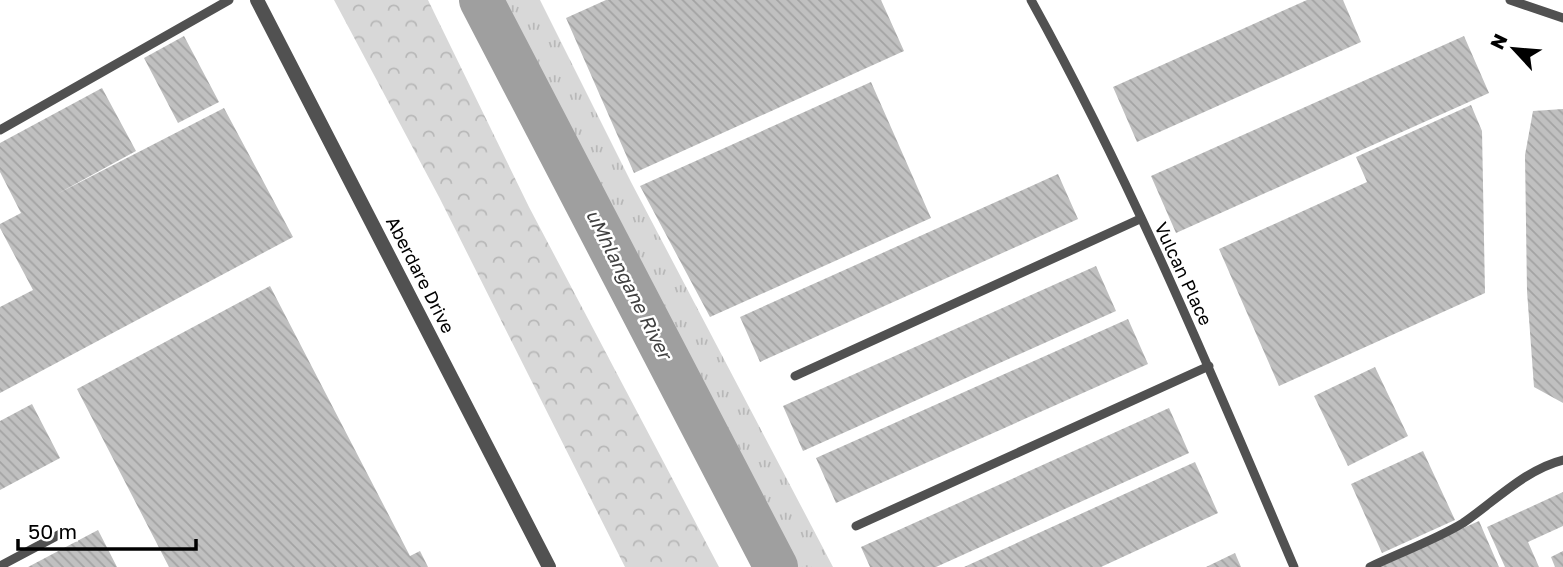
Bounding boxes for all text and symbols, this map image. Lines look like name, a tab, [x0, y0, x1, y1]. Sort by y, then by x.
north arrow	[1479, 14, 1549, 84]
text: N	[1485, 30, 1512, 53]
water label: uMhlangane River	[582, 205, 678, 365]
street label: Aberdare Drive	[382, 213, 460, 337]
street label: Vulcan Place	[1150, 218, 1217, 329]
scale bar	[18, 508, 196, 552]
text: 50 m	[28, 518, 77, 544]

